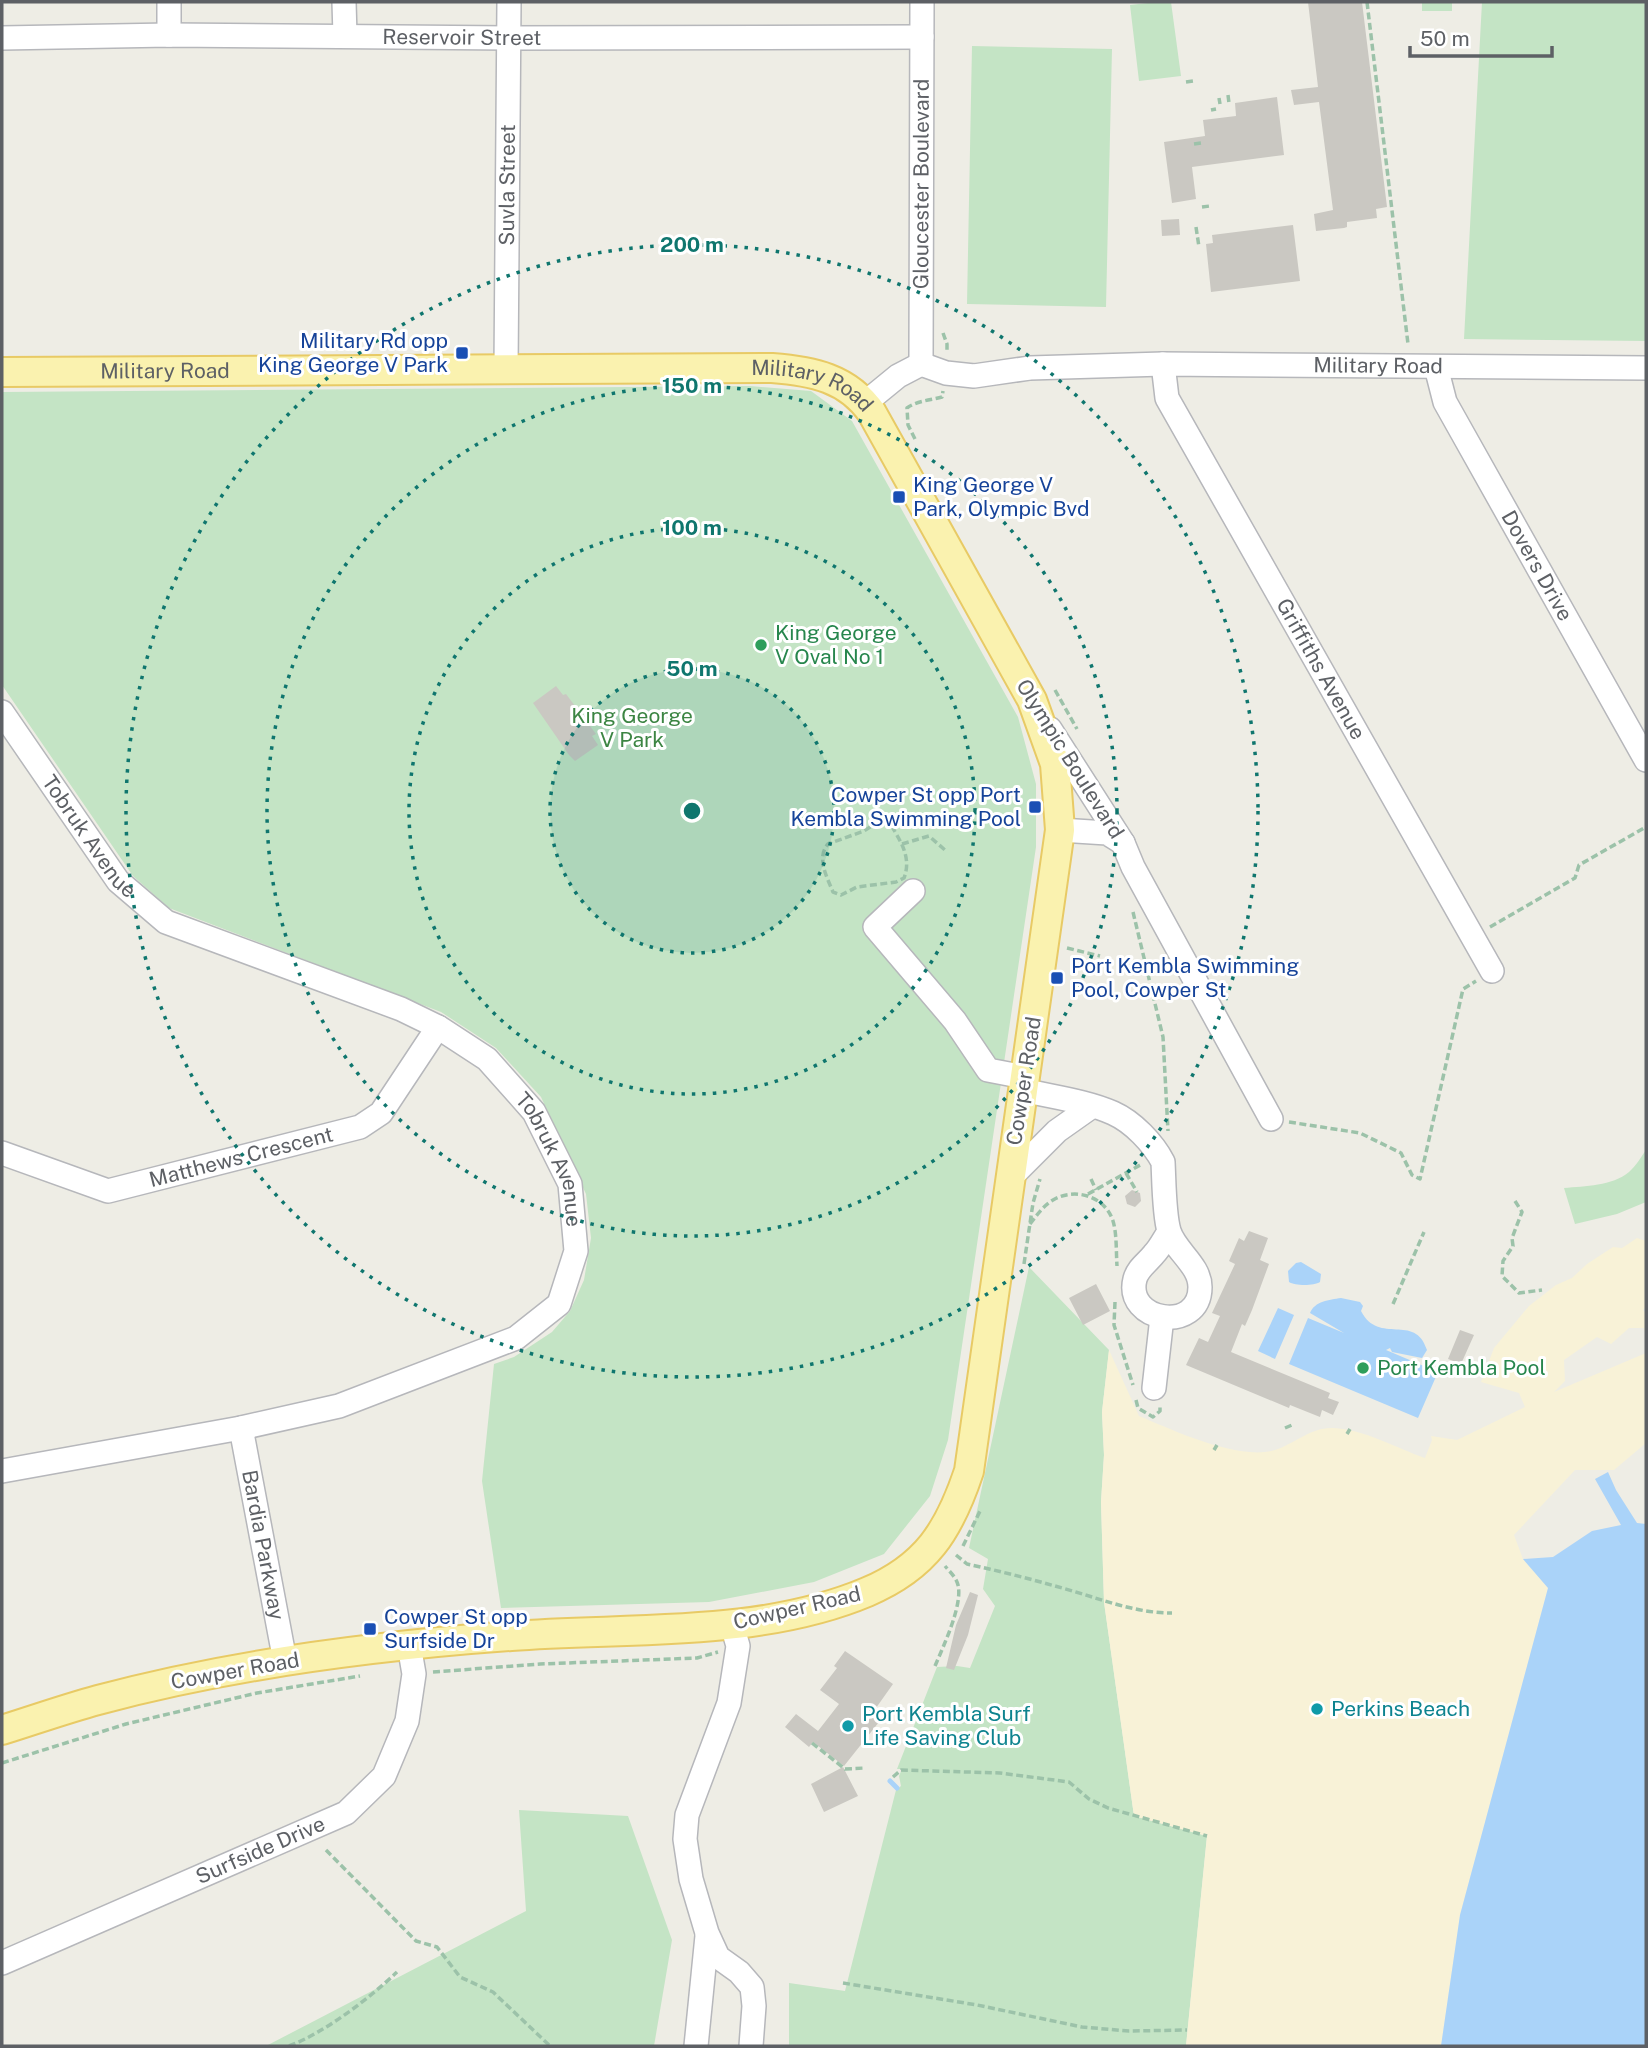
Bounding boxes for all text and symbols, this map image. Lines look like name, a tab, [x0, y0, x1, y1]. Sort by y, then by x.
scale bar	[1410, 14, 1552, 58]
street label: Reservoir Street	[382, 24, 542, 50]
text: 50 m	[1420, 26, 1470, 51]
street label: Gloucester Boulevard	[908, 79, 934, 289]
street label: Suvla Street	[494, 124, 520, 246]
text: 200 m	[660, 232, 724, 257]
place label: Military Rd opp King George V Park	[258, 328, 448, 377]
marker: Military Rd opp King George V Park	[454, 345, 470, 361]
street label: Military Road	[1313, 352, 1443, 378]
street label: Military Road	[751, 355, 879, 417]
street label: Military Road	[100, 358, 230, 383]
text: 150 m	[662, 373, 722, 398]
place label: King George V Park, Olympic Bvd	[913, 472, 1089, 521]
marker: King George V Park, Olympic Bvd	[891, 489, 907, 505]
street label: Dovers Drive	[1496, 506, 1578, 625]
text: 100 m	[662, 515, 722, 540]
street label: Griffiths Avenue	[1271, 594, 1371, 744]
place label: King George V Oval No 1	[775, 620, 897, 669]
marker: King George V Oval No 1	[753, 637, 769, 653]
text: 50 m	[666, 656, 718, 681]
street label: Olympic Boulevard	[1011, 674, 1130, 843]
park label: King George V Park	[571, 703, 693, 752]
street label: Tobruk Avenue	[37, 770, 141, 903]
place label: Cowper St opp Port Kembla Swimming Pool	[791, 782, 1021, 831]
centre of rings	[680, 799, 704, 823]
marker: Cowper St opp Port Kembla Swimming Pool	[1027, 799, 1043, 815]
place label: Port Kembla Swimming Pool, Cowper St	[1071, 953, 1299, 1002]
marker: Port Kembla Swimming Pool, Cowper St	[1049, 970, 1065, 986]
street label: Cowper Road	[1001, 1015, 1046, 1147]
street label: Tobruk Avenue	[511, 1087, 587, 1228]
street label: Matthews Crescent	[146, 1121, 336, 1192]
place label: Port Kembla Pool	[1377, 1355, 1546, 1380]
marker: Port Kembla Pool	[1355, 1360, 1371, 1376]
street label: Bardia Parkway	[237, 1468, 290, 1622]
street label: Cowper Road	[731, 1581, 863, 1634]
place label: Cowper St opp Surfside Dr	[384, 1604, 528, 1653]
marker: Cowper St opp Surfside Dr	[362, 1621, 378, 1637]
street label: Cowper Road	[169, 1647, 301, 1694]
place label: Perkins Beach	[1331, 1696, 1470, 1721]
place label: Port Kembla Surf Life Saving Club	[862, 1701, 1031, 1750]
marker: Perkins Beach	[1309, 1701, 1325, 1717]
marker: Port Kembla Surf Life Saving Club	[840, 1718, 856, 1734]
street label: Surfside Drive	[192, 1811, 329, 1889]

